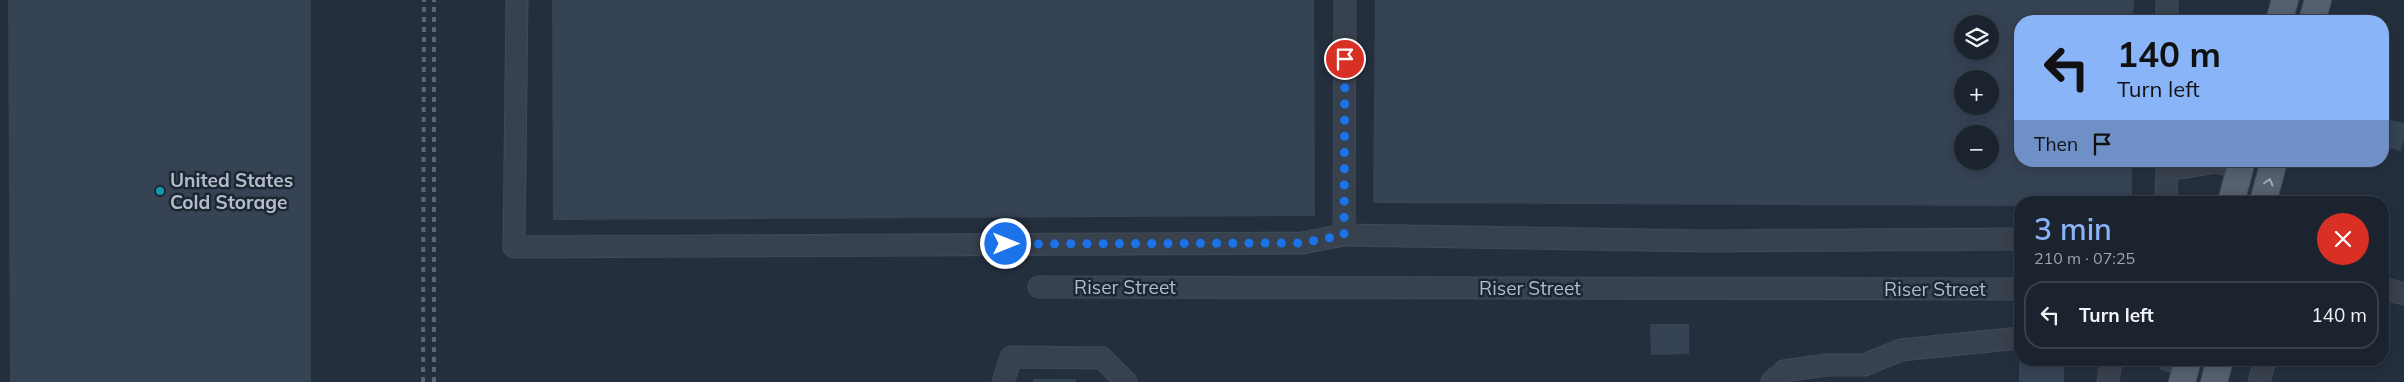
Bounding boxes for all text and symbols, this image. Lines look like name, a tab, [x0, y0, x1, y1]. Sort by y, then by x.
map controls	[1954, 15, 1999, 170]
button: layers	[1954, 15, 1999, 60]
text: 140 m	[2117, 32, 2221, 76]
icon: left	[2034, 35, 2099, 100]
pin	[1324, 38, 1366, 80]
icon: arrive	[1331, 45, 1359, 73]
button: +	[1954, 70, 1999, 115]
text: Turn left	[2117, 75, 2200, 103]
button: −	[1954, 125, 1999, 170]
icon: arrive	[2088, 130, 2116, 158]
text: Then	[2034, 132, 2078, 156]
place label: United States Cold Storage	[170, 168, 293, 214]
one-way arrow	[2263, 177, 2274, 186]
marker: United States Cold Storage	[154, 185, 166, 197]
text: 3 min	[2034, 210, 2112, 248]
button: close	[2317, 213, 2369, 265]
position arrow	[979, 217, 1031, 269]
text: 210 m · 07:25	[2034, 248, 2135, 268]
street label: Riser Street	[1074, 275, 1176, 299]
street label: Riser Street	[1479, 276, 1581, 300]
street label: Riser Street	[1884, 277, 1986, 301]
icon: left	[2036, 301, 2064, 329]
text: Turn left	[2079, 303, 2154, 327]
text: 140 m	[2311, 303, 2367, 327]

